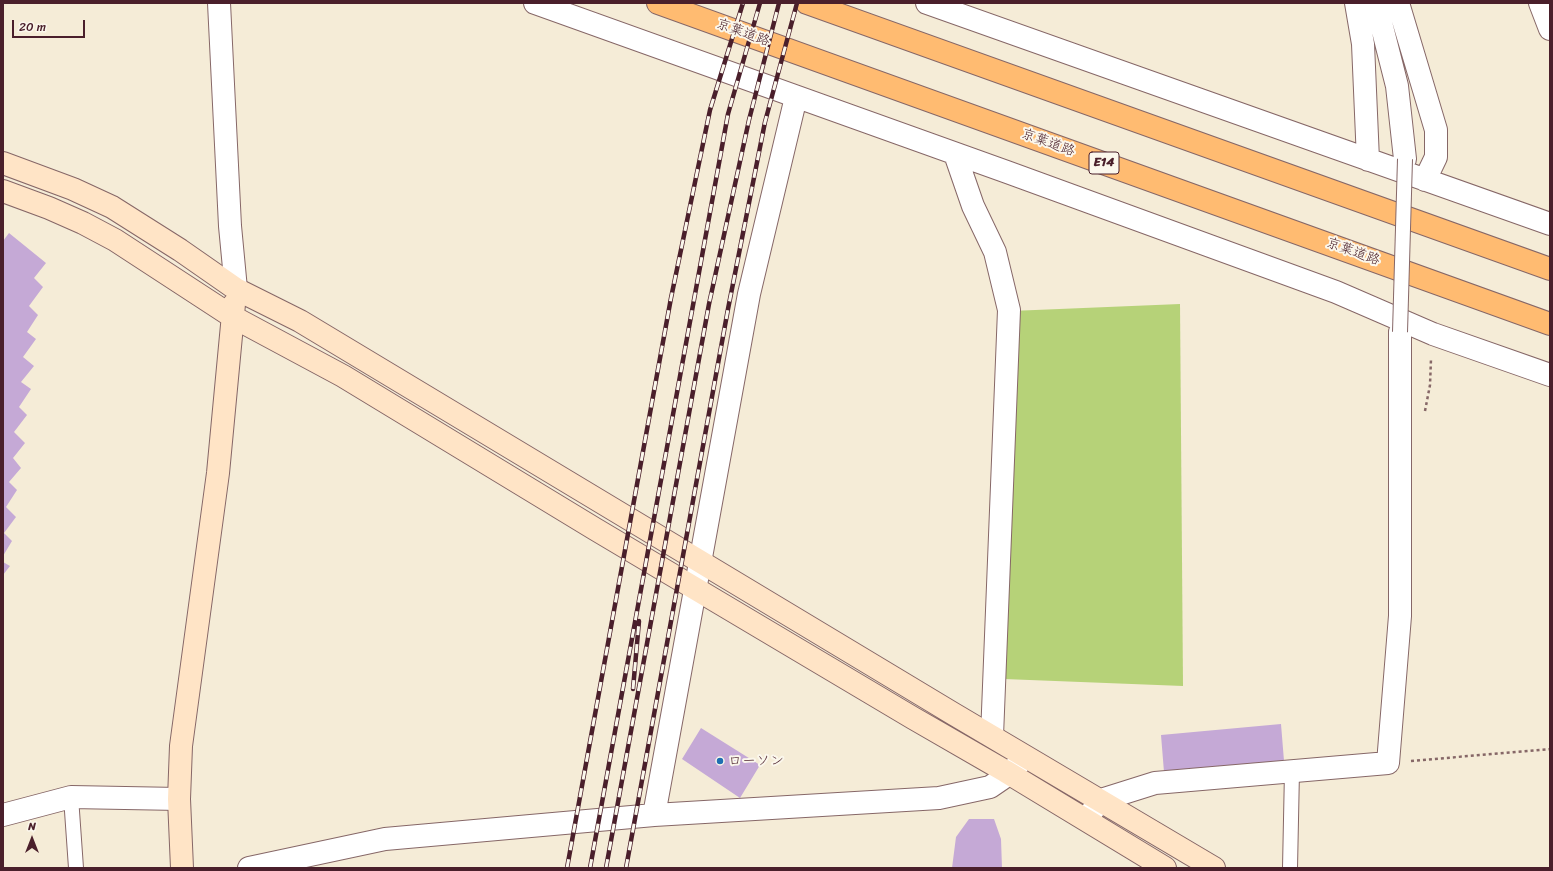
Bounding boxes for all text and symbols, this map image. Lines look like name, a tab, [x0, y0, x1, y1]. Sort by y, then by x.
scale bar	[14, 12, 87, 38]
text: 20 m	[19, 16, 46, 38]
street label: 京葉道路	[714, 16, 772, 50]
street label: 京葉道路	[1019, 126, 1077, 160]
road number: E14	[1089, 152, 1119, 174]
street label: 京葉道路	[1324, 235, 1382, 269]
place label: ローソン	[728, 753, 784, 769]
marker: ローソン	[715, 756, 725, 766]
text: N	[28, 817, 36, 836]
north arrow	[12, 819, 52, 859]

